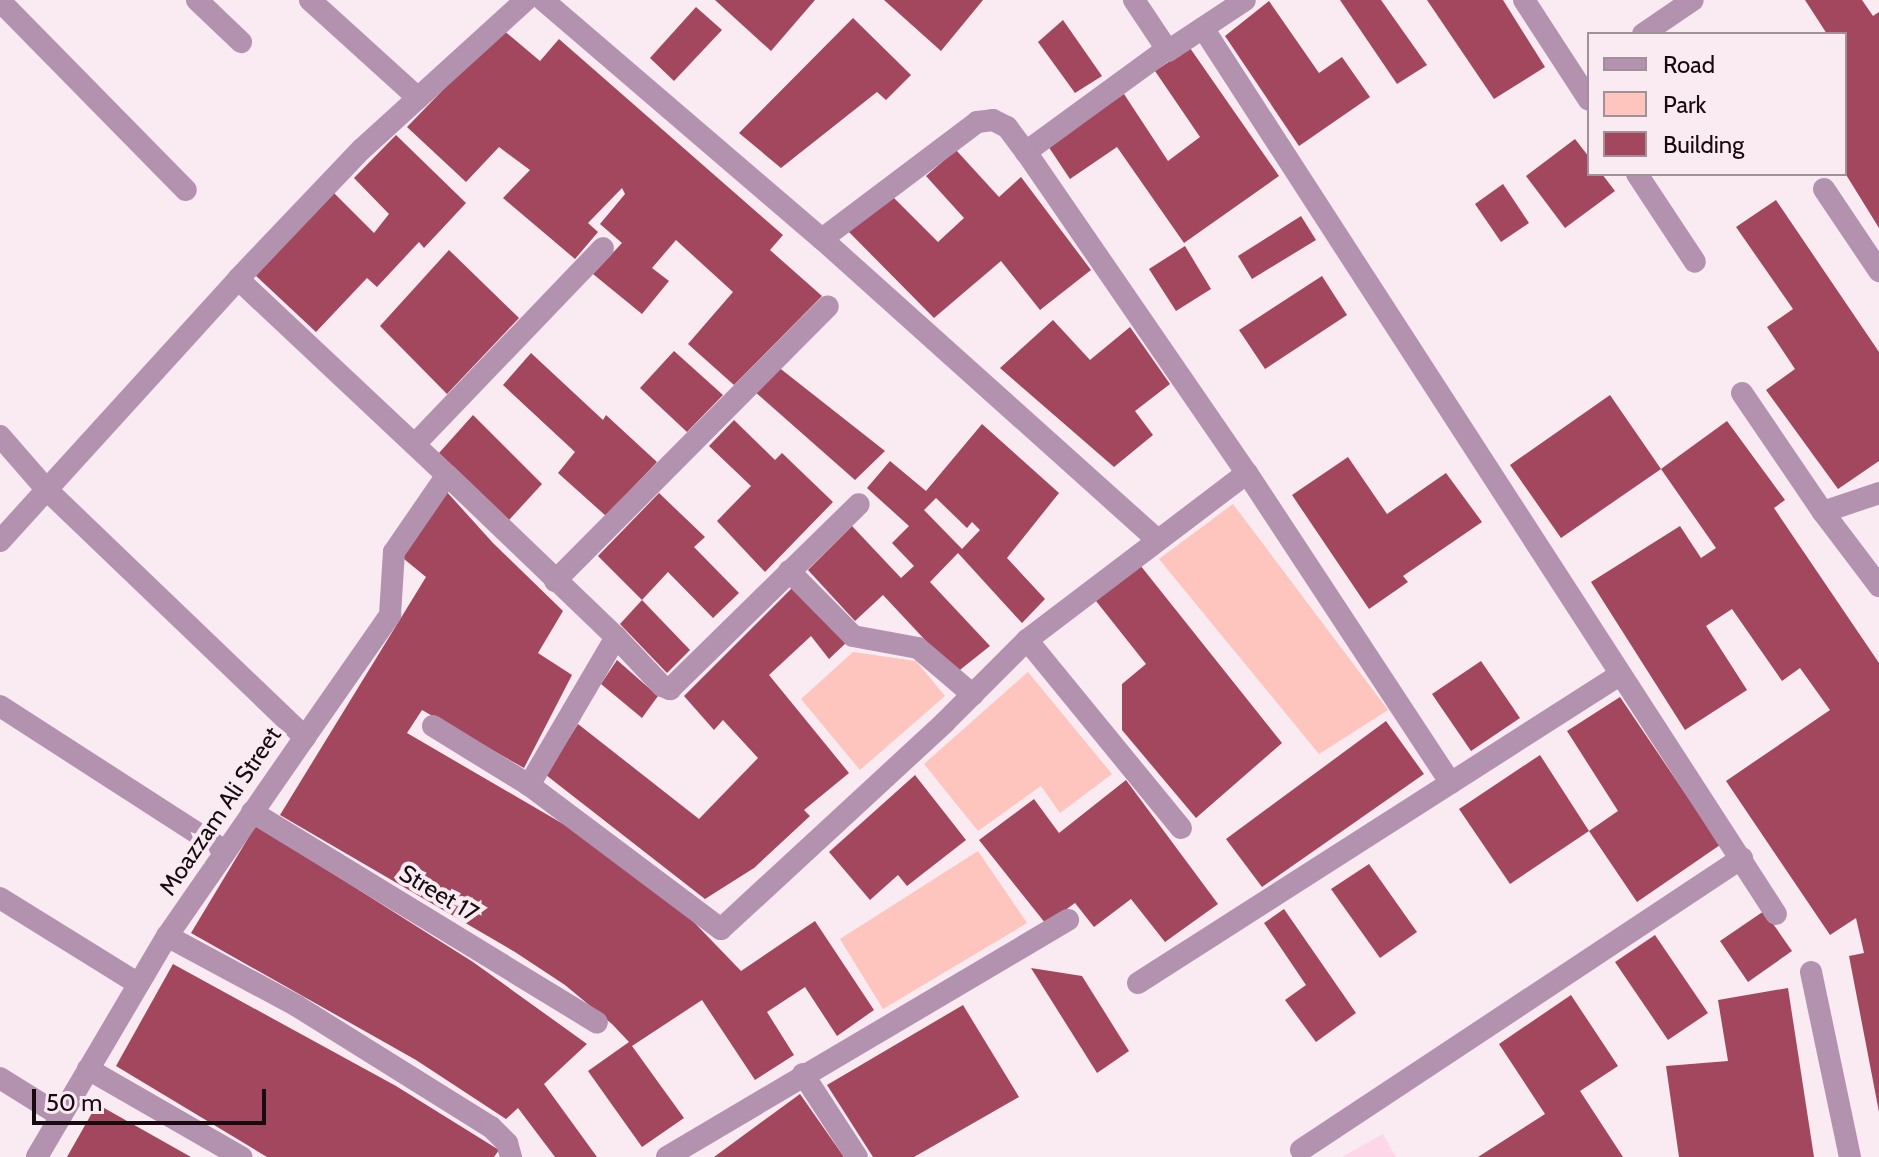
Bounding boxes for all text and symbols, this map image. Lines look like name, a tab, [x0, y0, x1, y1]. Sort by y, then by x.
legend	[1587, 32, 1847, 176]
text: Road	[1663, 50, 1715, 79]
text: Park	[1663, 90, 1706, 119]
text: Building	[1663, 130, 1744, 159]
street label: Moazzam Ali Street	[153, 721, 287, 901]
street label: Street 17	[394, 858, 484, 928]
scale bar	[36, 1073, 270, 1123]
text: 50 m	[46, 1088, 102, 1117]

